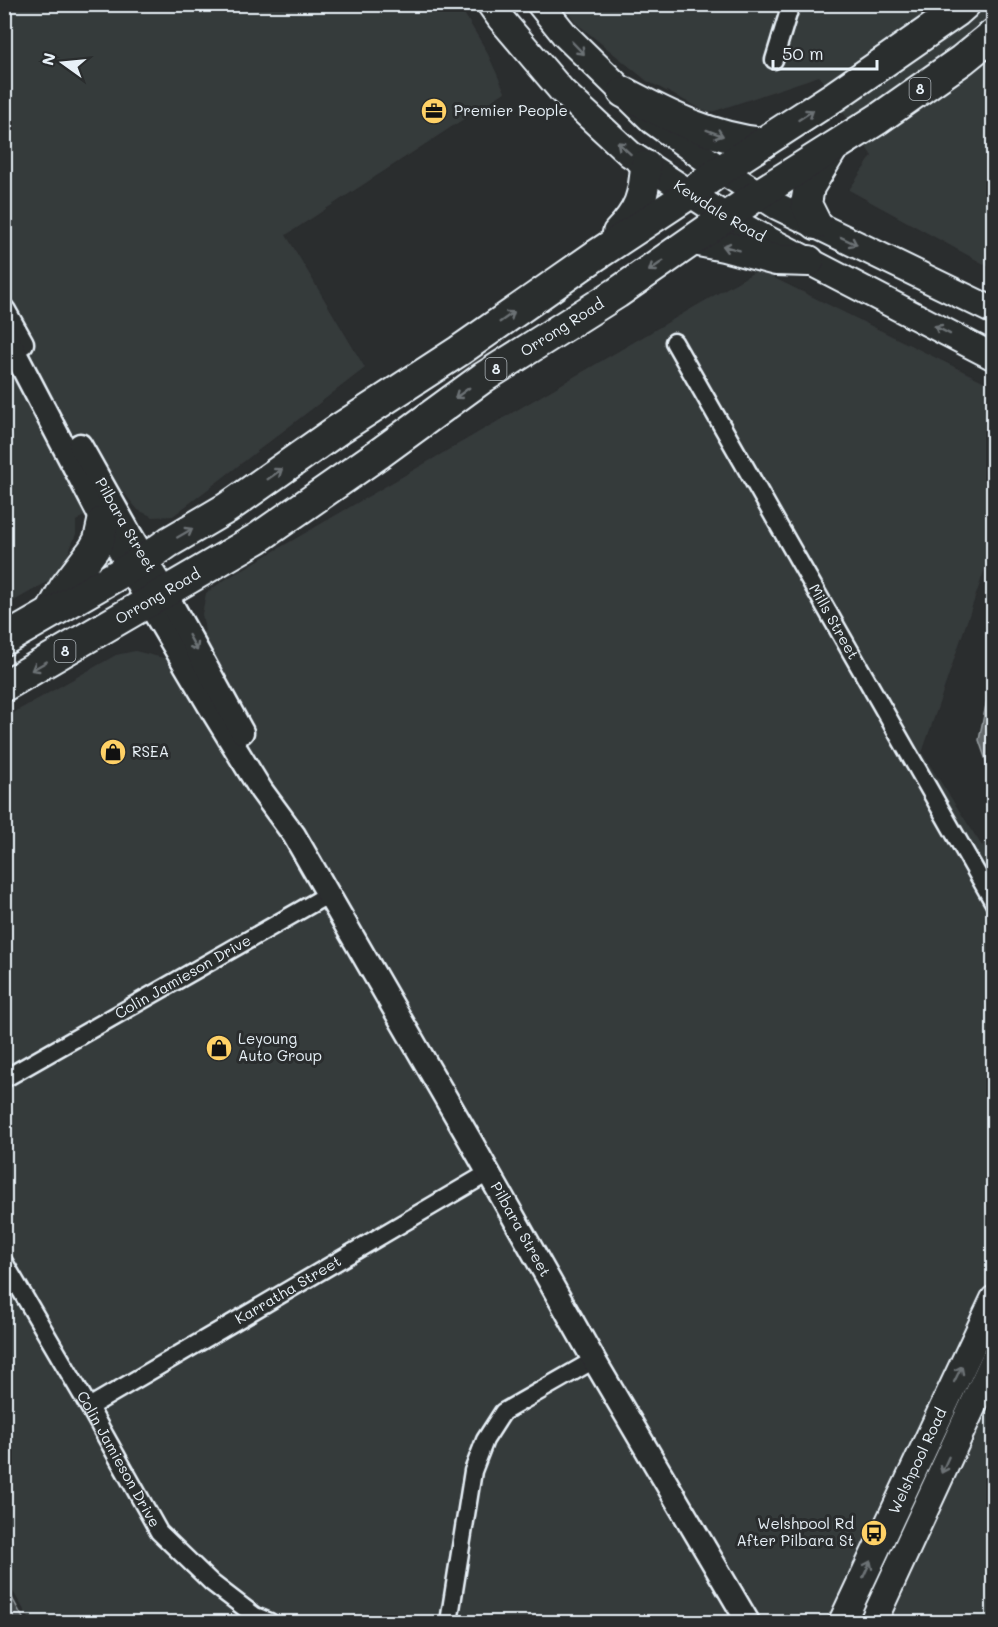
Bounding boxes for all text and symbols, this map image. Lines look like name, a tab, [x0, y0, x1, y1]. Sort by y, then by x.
north arrow	[33, 33, 93, 93]
scale bar	[773, 33, 876, 71]
one-way arrow	[571, 41, 586, 56]
text: 50 m	[782, 41, 824, 65]
text: N	[36, 50, 60, 68]
road number: 8	[910, 78, 930, 100]
office icon: Premier People	[419, 96, 449, 126]
place label: Premier People	[454, 100, 568, 120]
one-way arrow	[797, 109, 813, 121]
one-way arrow	[705, 129, 723, 140]
one-way arrow	[617, 142, 632, 156]
street label: Kewdale Road	[670, 175, 769, 246]
one-way arrow	[839, 235, 857, 247]
one-way arrow	[722, 241, 741, 253]
one-way arrow	[648, 260, 664, 273]
street label: Orrong Road	[516, 293, 607, 361]
one-way arrow	[499, 311, 515, 323]
one-way arrow	[933, 324, 951, 336]
road number: 8	[486, 358, 506, 380]
one-way arrow	[454, 386, 470, 399]
one-way arrow	[266, 468, 282, 480]
street label: Pilbara Street	[91, 474, 162, 575]
one-way arrow	[176, 526, 193, 538]
street label: Orrong Road	[111, 563, 203, 628]
street label: Mills Street	[805, 580, 864, 663]
one-way arrow	[188, 634, 199, 652]
road number: 8	[54, 640, 76, 662]
one-way arrow	[31, 660, 48, 672]
shop icon: RSEA	[98, 737, 128, 767]
place label: RSEA	[132, 741, 169, 761]
street label: Colin Jamieson Drive	[111, 930, 254, 1023]
place label: Leyoung Auto Group	[238, 1028, 322, 1065]
shop icon: Leyoung Auto Group	[204, 1033, 234, 1063]
street label: Pilbara Street	[487, 1178, 556, 1280]
street label: Karratha Street	[231, 1250, 345, 1328]
one-way arrow	[953, 1365, 964, 1383]
street label: Colin Jamieson Drive	[73, 1387, 165, 1531]
street label: Welshpool Road	[883, 1404, 950, 1517]
one-way arrow	[939, 1456, 951, 1474]
place label: Welshpool Rd After Pilbara St	[736, 1513, 854, 1550]
bus stop icon: Welshpool Rd After Pilbara St	[859, 1518, 889, 1548]
one-way arrow	[861, 1561, 873, 1579]

